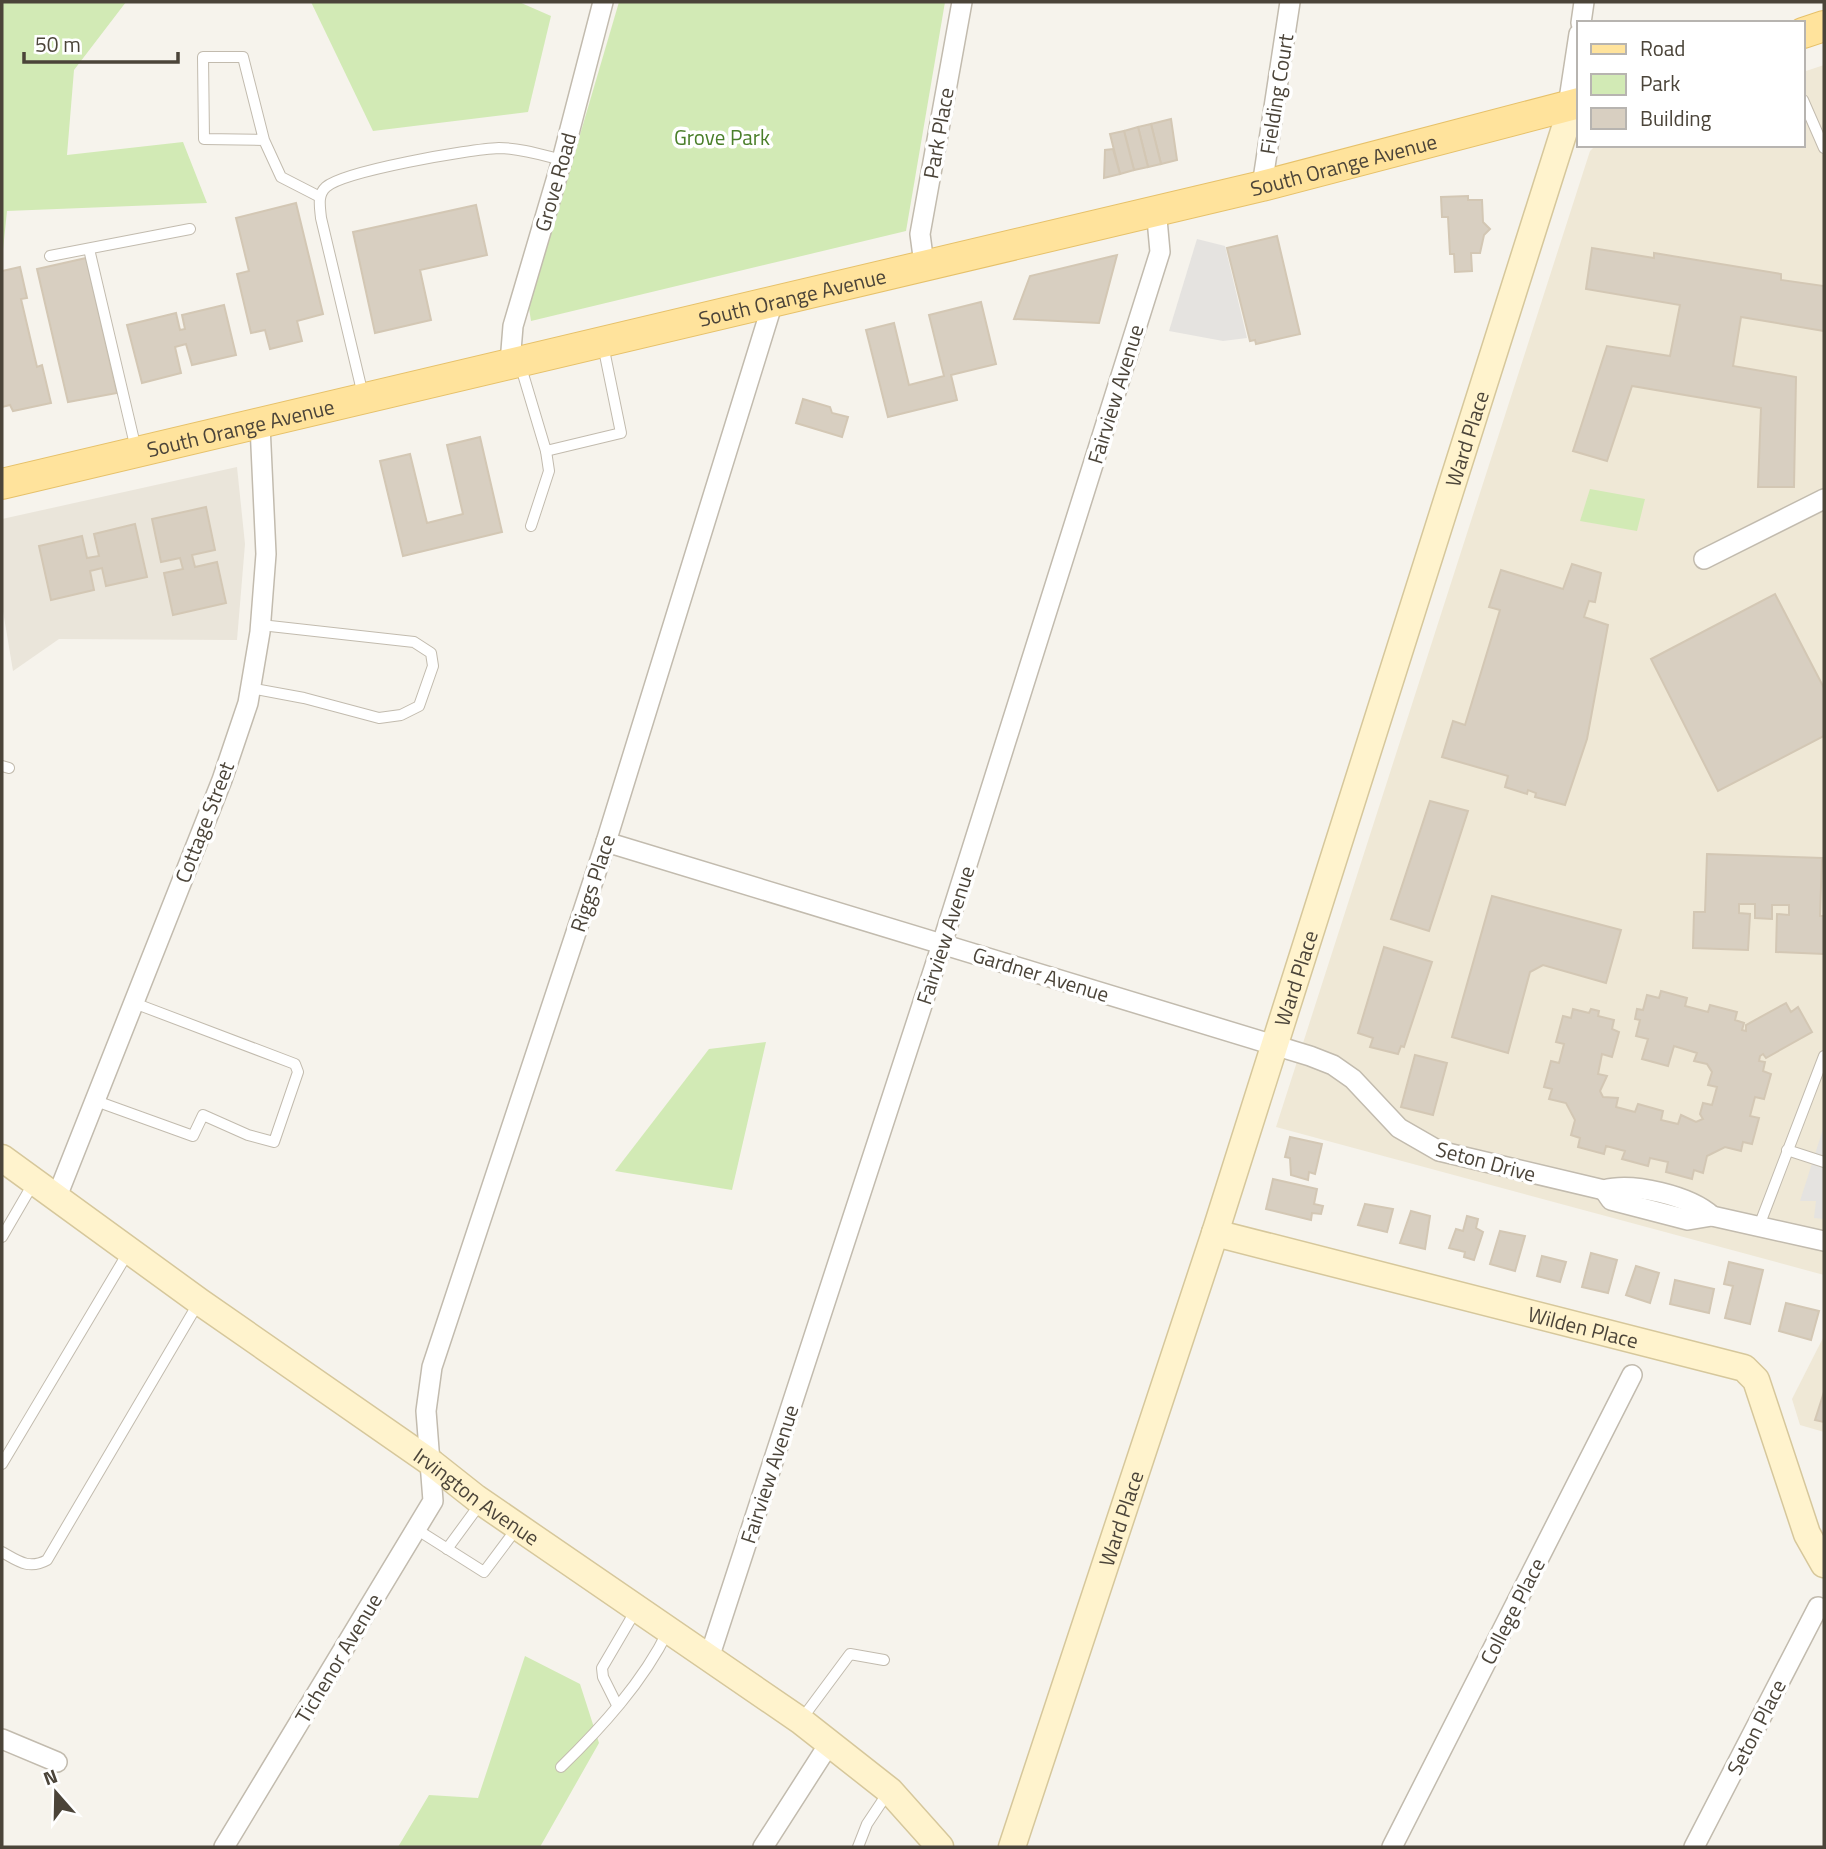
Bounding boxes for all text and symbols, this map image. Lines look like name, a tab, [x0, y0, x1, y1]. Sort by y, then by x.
scale bar	[24, 21, 178, 65]
legend	[1577, 21, 1805, 147]
text: 50 m	[35, 28, 81, 60]
street label: Fielding Court	[1251, 31, 1301, 157]
text: Road	[1640, 32, 1685, 64]
text: Park	[1640, 67, 1680, 99]
street label: Park Place	[914, 85, 962, 181]
text: Building	[1640, 102, 1712, 134]
park label: Grove Park	[674, 121, 770, 153]
street label: South Orange Avenue	[1247, 125, 1440, 204]
street label: Grove Road	[526, 129, 584, 235]
street label: South Orange Avenue	[695, 259, 889, 335]
street label: Fairview Avenue	[1079, 320, 1151, 468]
street label: Ward Place	[1436, 387, 1497, 491]
street label: South Orange Avenue	[143, 390, 337, 465]
street label: Cottage Street	[166, 756, 242, 887]
street label: Riggs Place	[561, 830, 623, 936]
street label: Fairview Avenue	[907, 861, 983, 1009]
street label: Ward Place	[1266, 926, 1326, 1030]
street label: Gardner Avenue	[969, 938, 1113, 1010]
street label: Seton Drive	[1432, 1132, 1540, 1190]
street label: Wilden Place	[1524, 1297, 1642, 1356]
street label: Fairview Avenue	[731, 1400, 807, 1548]
street label: Irvington Avenue	[407, 1439, 546, 1553]
street label: Ward Place	[1090, 1466, 1151, 1571]
street label: College Place	[1471, 1552, 1553, 1670]
street label: Tichenor Avenue	[287, 1587, 389, 1729]
street label: Seton Place	[1718, 1674, 1794, 1780]
north arrow	[21, 1758, 91, 1828]
text: N	[39, 1761, 61, 1792]

